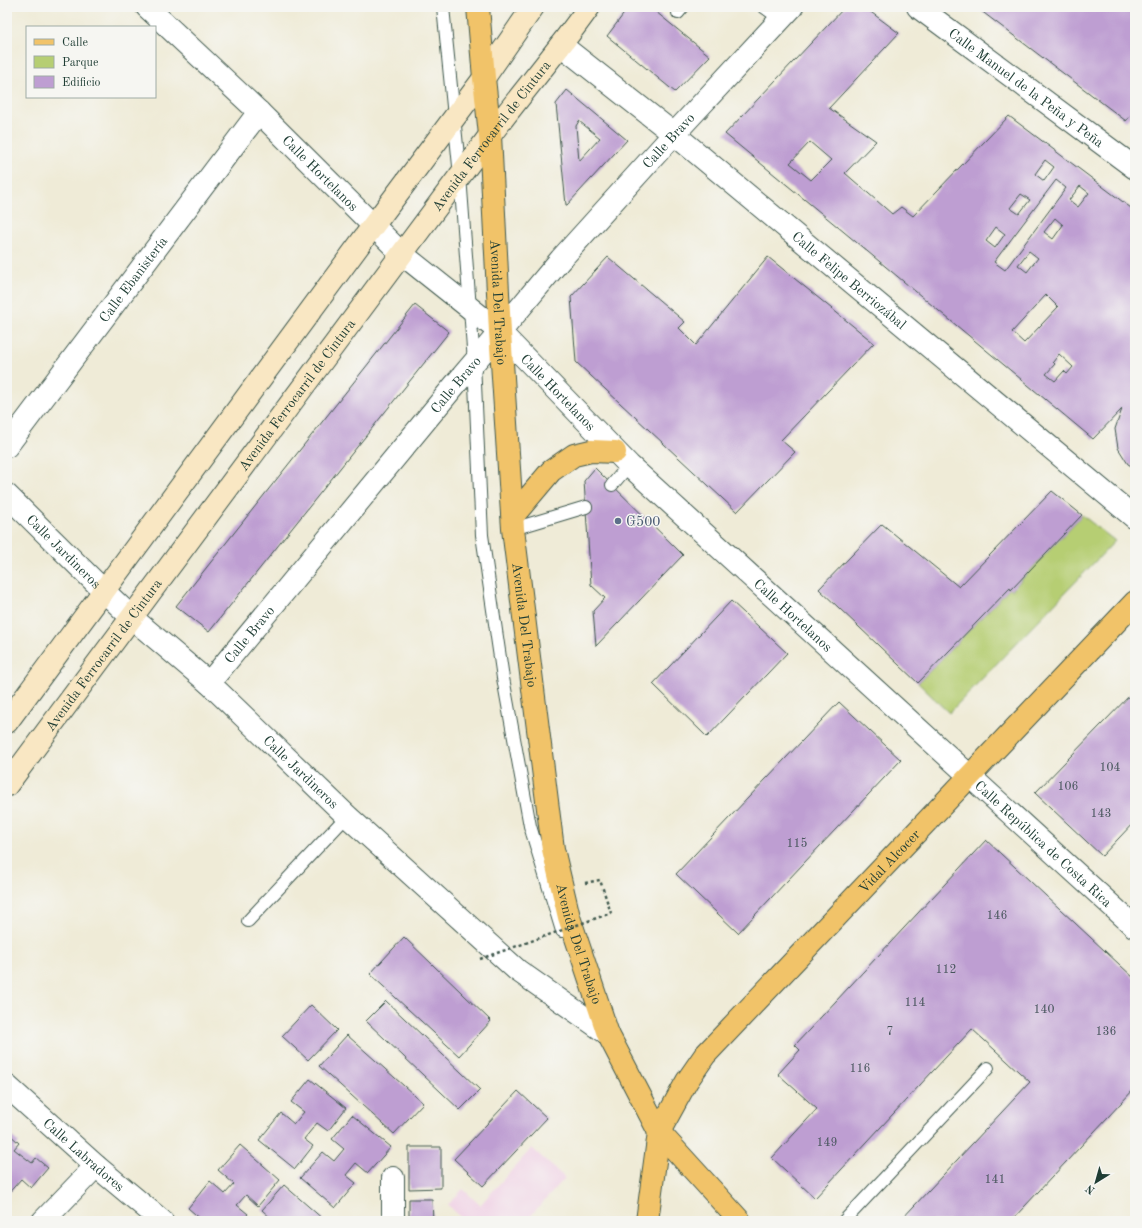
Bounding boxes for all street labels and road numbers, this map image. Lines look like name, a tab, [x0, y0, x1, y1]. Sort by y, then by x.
street label: Calle Manuel de la Peña y Peña	[946, 26, 1106, 150]
street label: Avenida Ferrocarril de Cintura	[430, 58, 554, 214]
street label: Calle Bravo	[640, 111, 698, 172]
street label: Calle Hortelanos	[279, 133, 360, 214]
street label: Calle Felipe Berriozábal	[789, 229, 909, 332]
street label: Calle Ebanistería	[97, 234, 170, 325]
street label: Avenida Del Trabajo	[487, 239, 508, 366]
street label: Avenida Ferrocarril de Cintura	[236, 317, 358, 474]
street label: Calle Hortelanos	[517, 352, 598, 434]
street label: Calle Bravo	[428, 354, 484, 416]
street label: Calle Jardineros	[23, 512, 103, 592]
street label: Avenida Del Trabajo	[509, 562, 539, 688]
street label: Avenida Ferrocarril de Cintura	[43, 577, 165, 734]
street label: Calle Hortelanos	[751, 577, 834, 655]
street label: Calle Bravo	[222, 604, 278, 666]
street label: Calle Jardineros	[260, 733, 341, 812]
street label: Calle República de Costa Rica	[972, 778, 1114, 910]
street label: Vidal Alcocer	[857, 827, 923, 896]
street label: Avenida Del Trabajo	[553, 882, 604, 1006]
street label: Calle Labradores	[40, 1116, 127, 1194]

